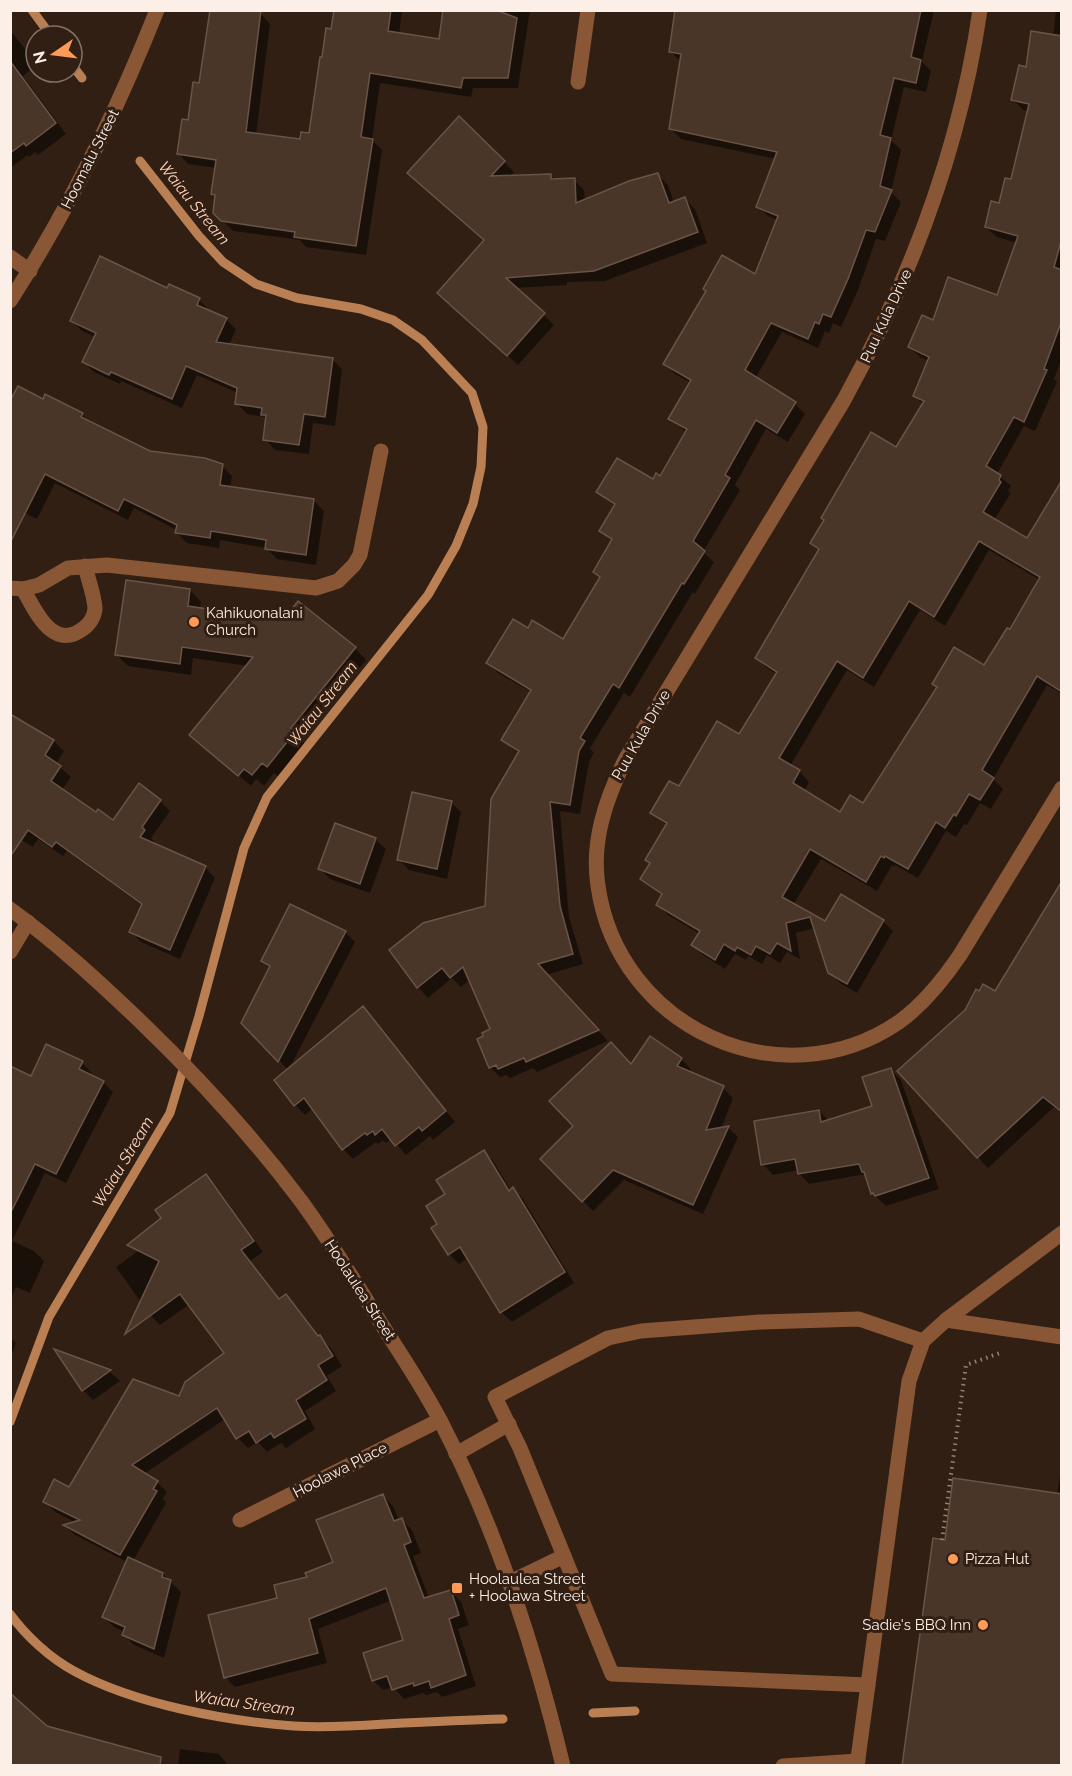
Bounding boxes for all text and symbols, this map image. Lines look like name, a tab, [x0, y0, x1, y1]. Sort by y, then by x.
north arrow	[24, 24, 84, 84]
text: N	[29, 49, 51, 66]
street label: Hoomalu Street	[57, 106, 123, 212]
water label: Waiau Stream	[154, 157, 234, 249]
street label: Puu Kula Drive	[856, 266, 916, 366]
place label: Kahikuonalani Church	[206, 604, 303, 639]
marker: Kahikuonalani Church	[187, 615, 201, 629]
water label: Waiau Stream	[283, 658, 361, 750]
street label: Puu Kula Drive	[608, 687, 674, 783]
water label: Waiau Stream	[88, 1113, 158, 1211]
street label: Hoolaulea Street	[321, 1236, 399, 1344]
street label: Hoolawa Place	[290, 1438, 390, 1501]
place label: Pizza Hut	[965, 1550, 1029, 1568]
marker: Pizza Hut	[946, 1552, 960, 1566]
place label: Hoolaulea Street + Hoolawa Street	[469, 1570, 585, 1605]
marker: Hoolaulea Street + Hoolawa Street	[450, 1581, 464, 1595]
place label: Sadie's BBQ Inn	[862, 1616, 971, 1634]
marker: Sadie's BBQ Inn	[976, 1618, 990, 1632]
water label: Waiau Stream	[192, 1686, 296, 1720]

